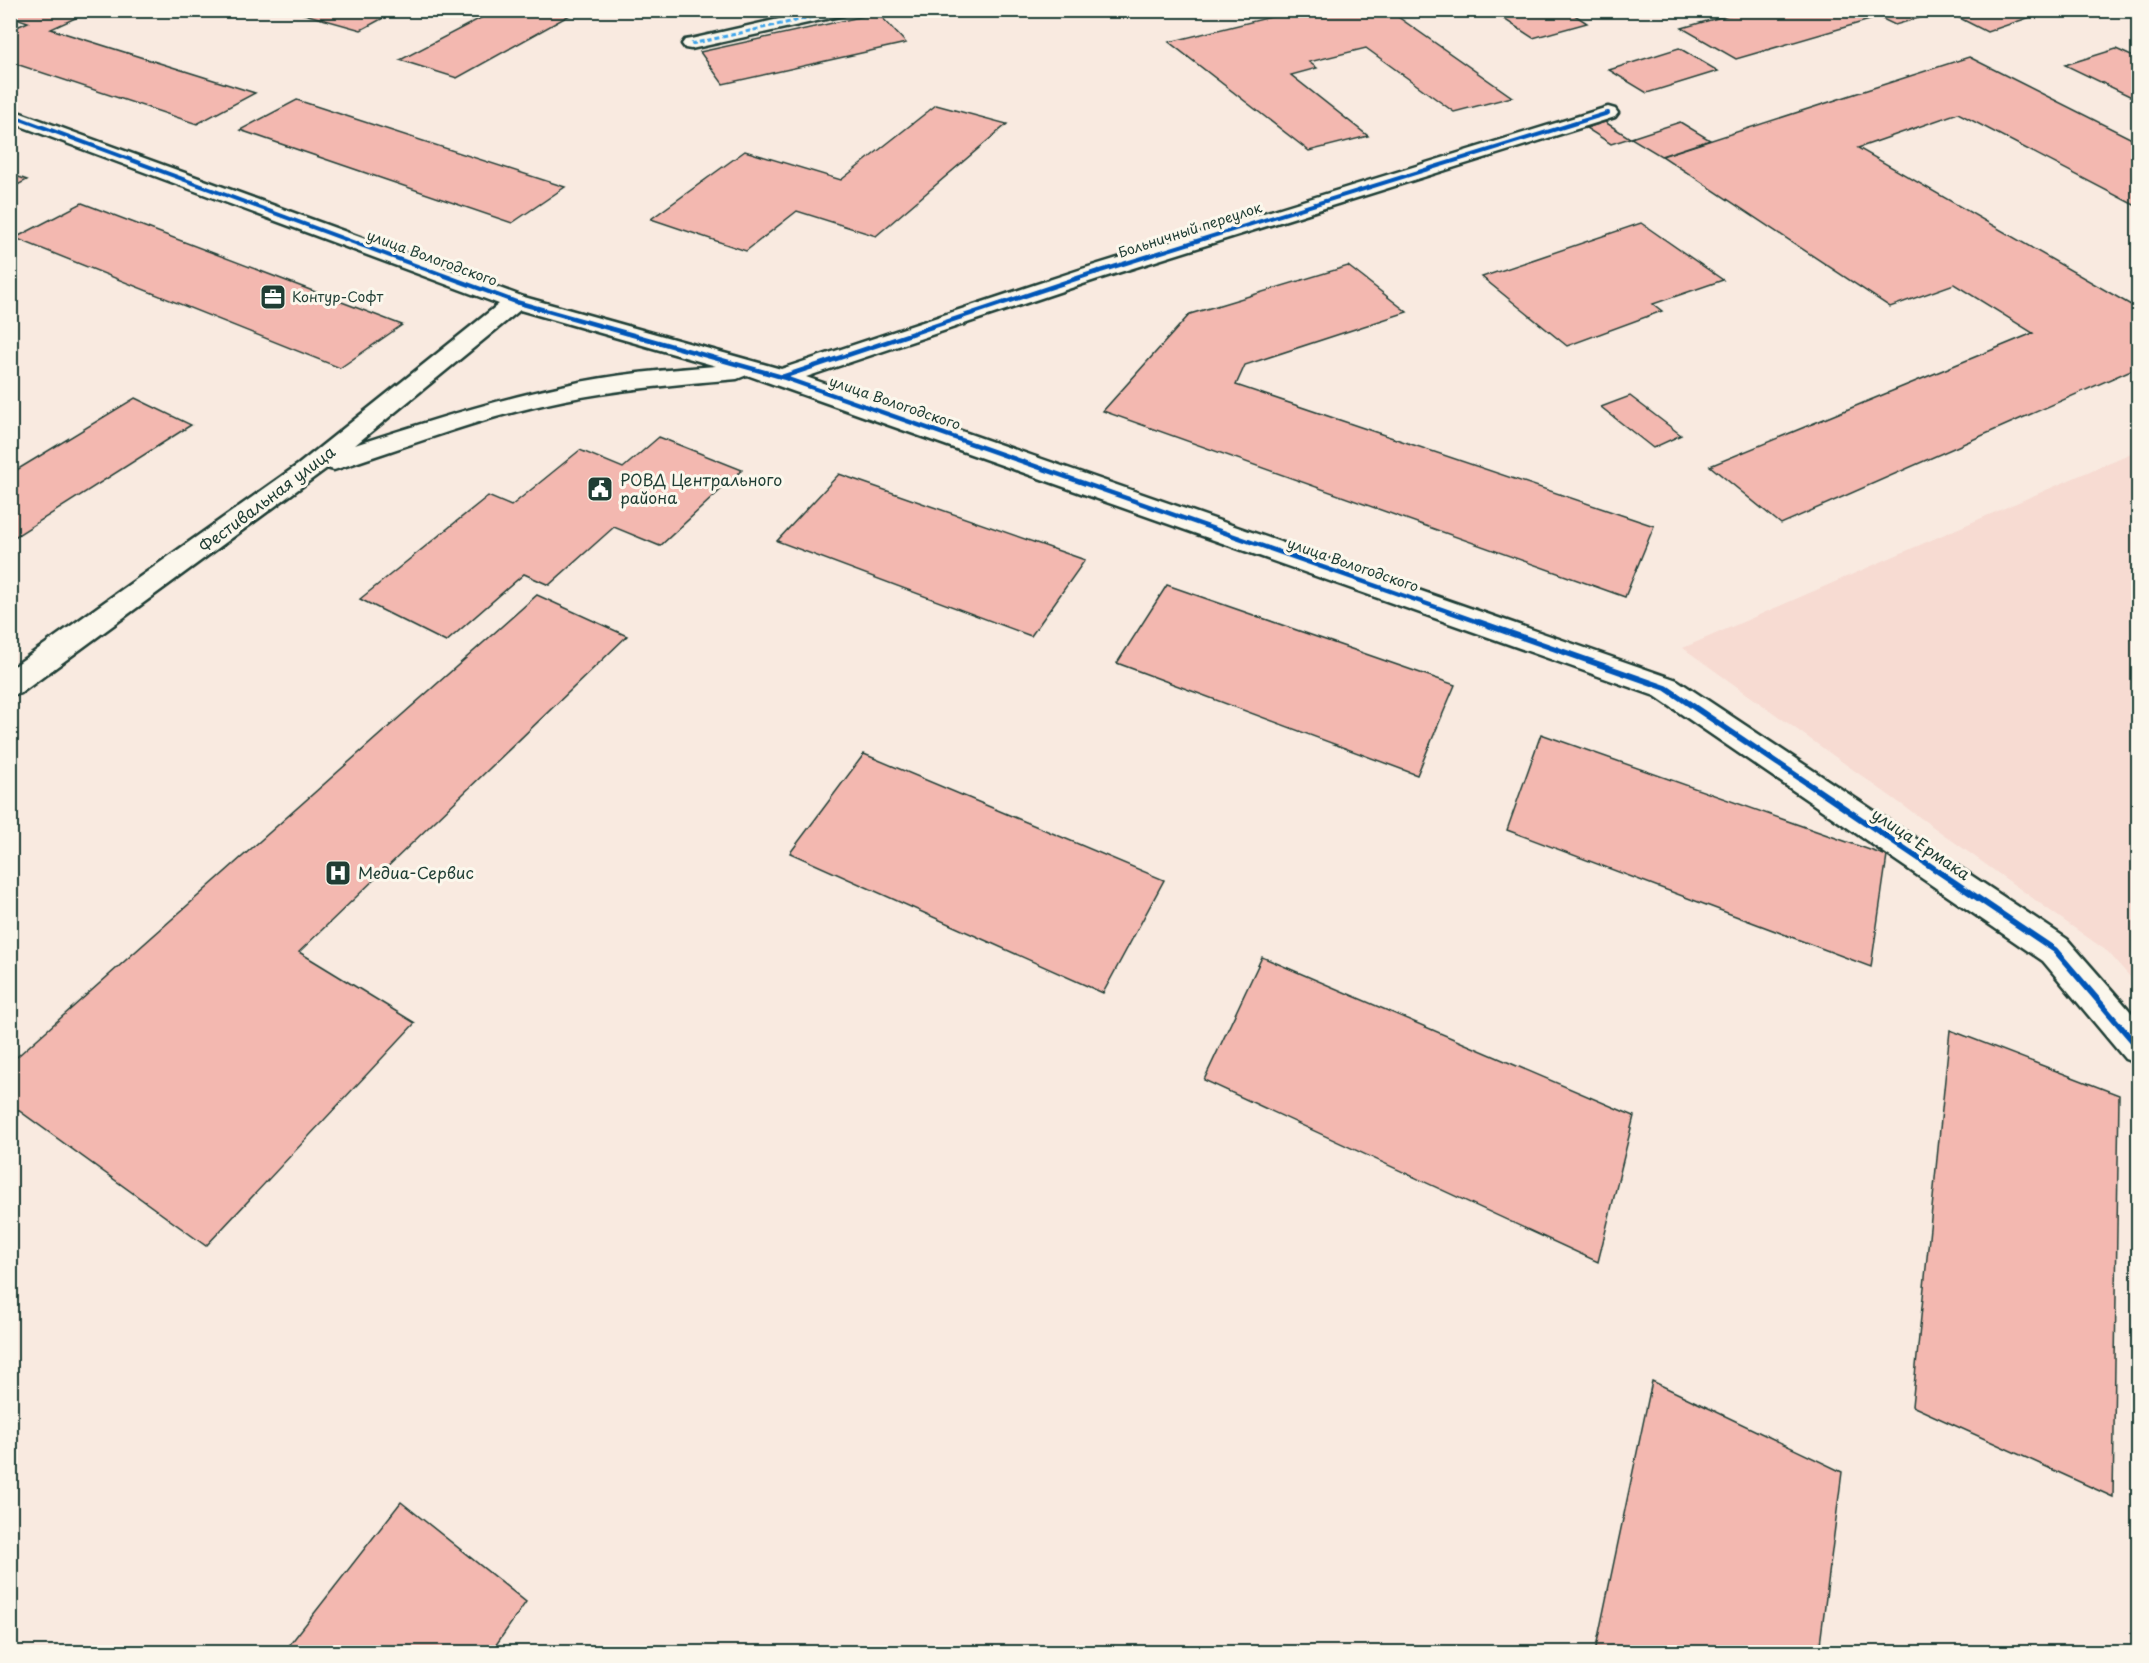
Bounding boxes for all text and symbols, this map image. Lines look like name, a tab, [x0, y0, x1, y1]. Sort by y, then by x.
street label: Больничный переулок	[1115, 196, 1265, 263]
street label: улица Вологодского	[364, 224, 500, 291]
office icon: Контур-Софт	[258, 282, 288, 312]
place label: Контур-Софт	[292, 286, 384, 307]
street label: улица Вологодского	[827, 370, 964, 435]
street label: Фестивальная улица	[193, 439, 339, 557]
place label: РОВД Центрального района	[620, 467, 782, 509]
public building icon: РОВД Центрального района	[585, 474, 615, 504]
street label: улица Вологодского	[1285, 532, 1422, 597]
street label: улица Ермака	[1868, 801, 1976, 885]
hospital icon: Медиа-Сервис	[323, 858, 353, 888]
place label: Медиа-Сервис	[358, 860, 474, 884]

